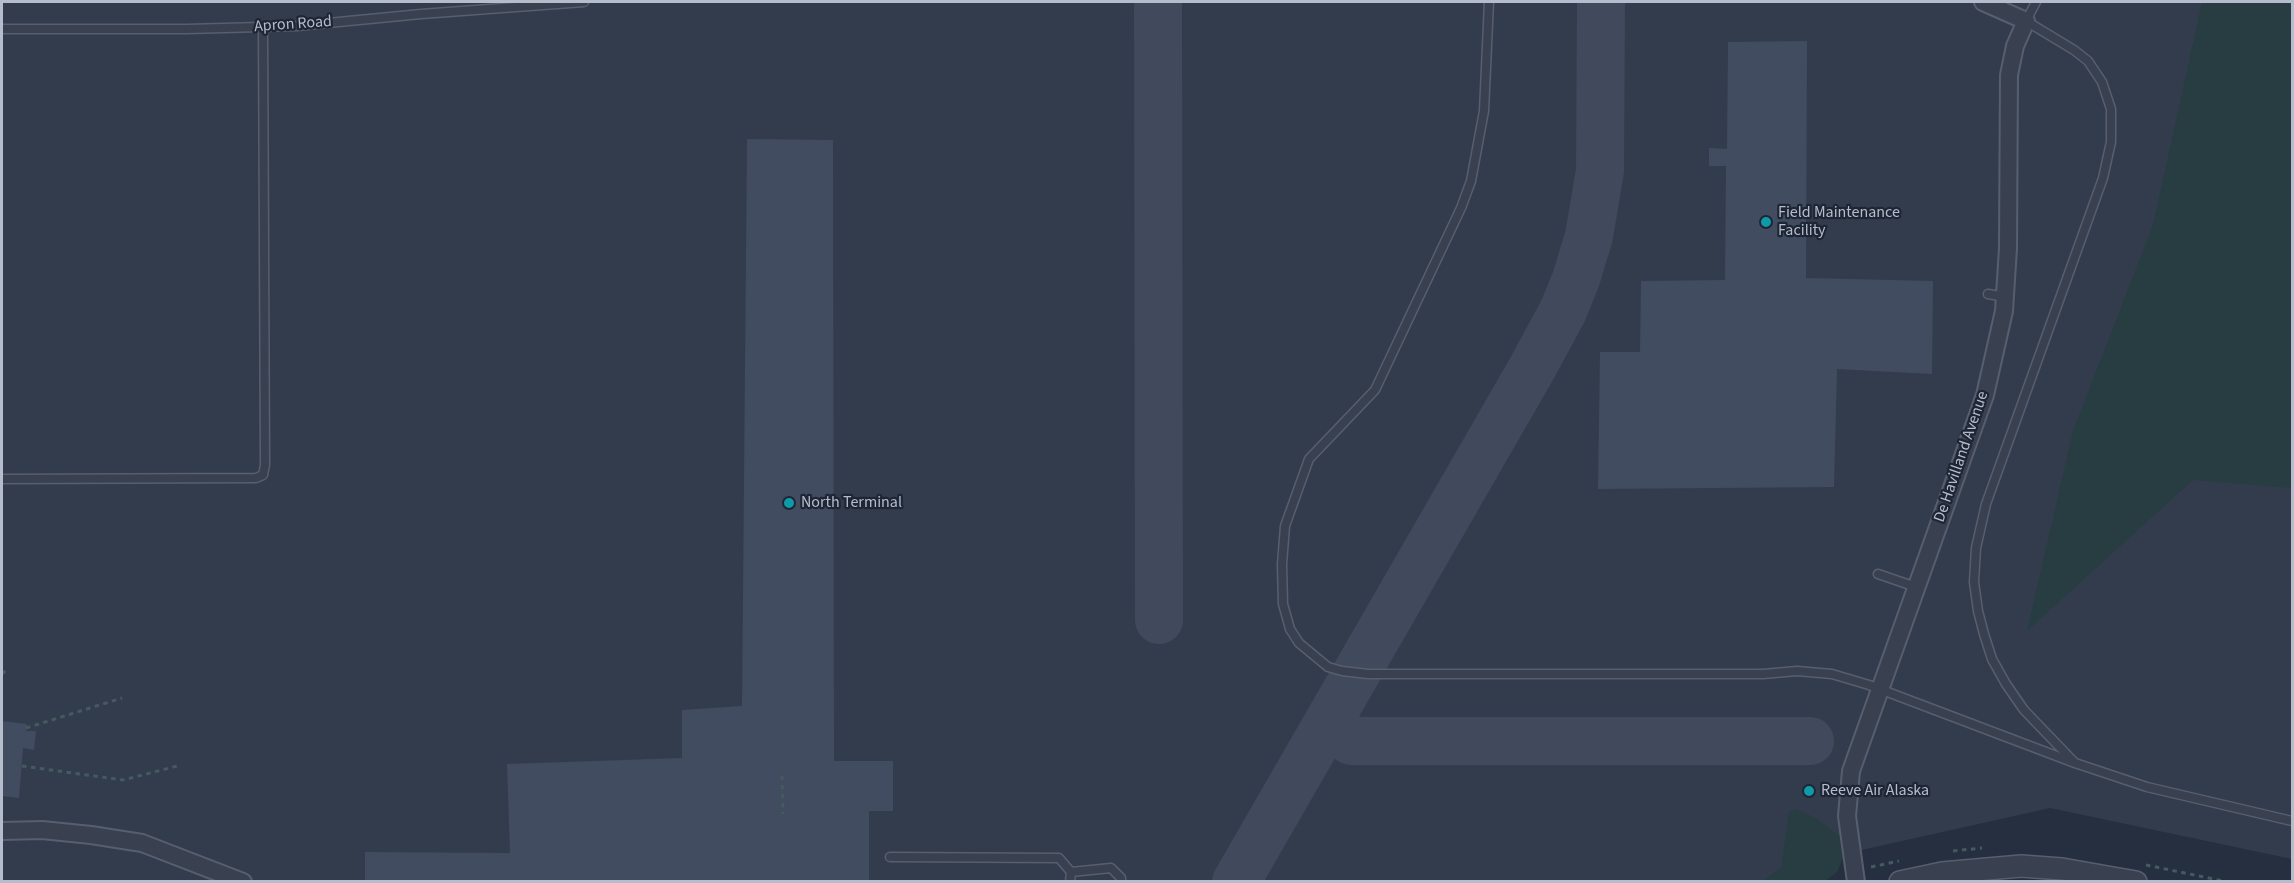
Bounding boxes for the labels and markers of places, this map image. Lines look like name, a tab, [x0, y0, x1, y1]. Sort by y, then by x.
place label: Field Maintenance Facility	[1778, 203, 1900, 241]
marker: Field Maintenance Facility	[1759, 215, 1773, 229]
place label: North Terminal	[801, 493, 902, 513]
marker: North Terminal	[782, 496, 796, 510]
place label: Reeve Air Alaska	[1821, 781, 1929, 801]
marker: Reeve Air Alaska	[1802, 784, 1816, 798]

